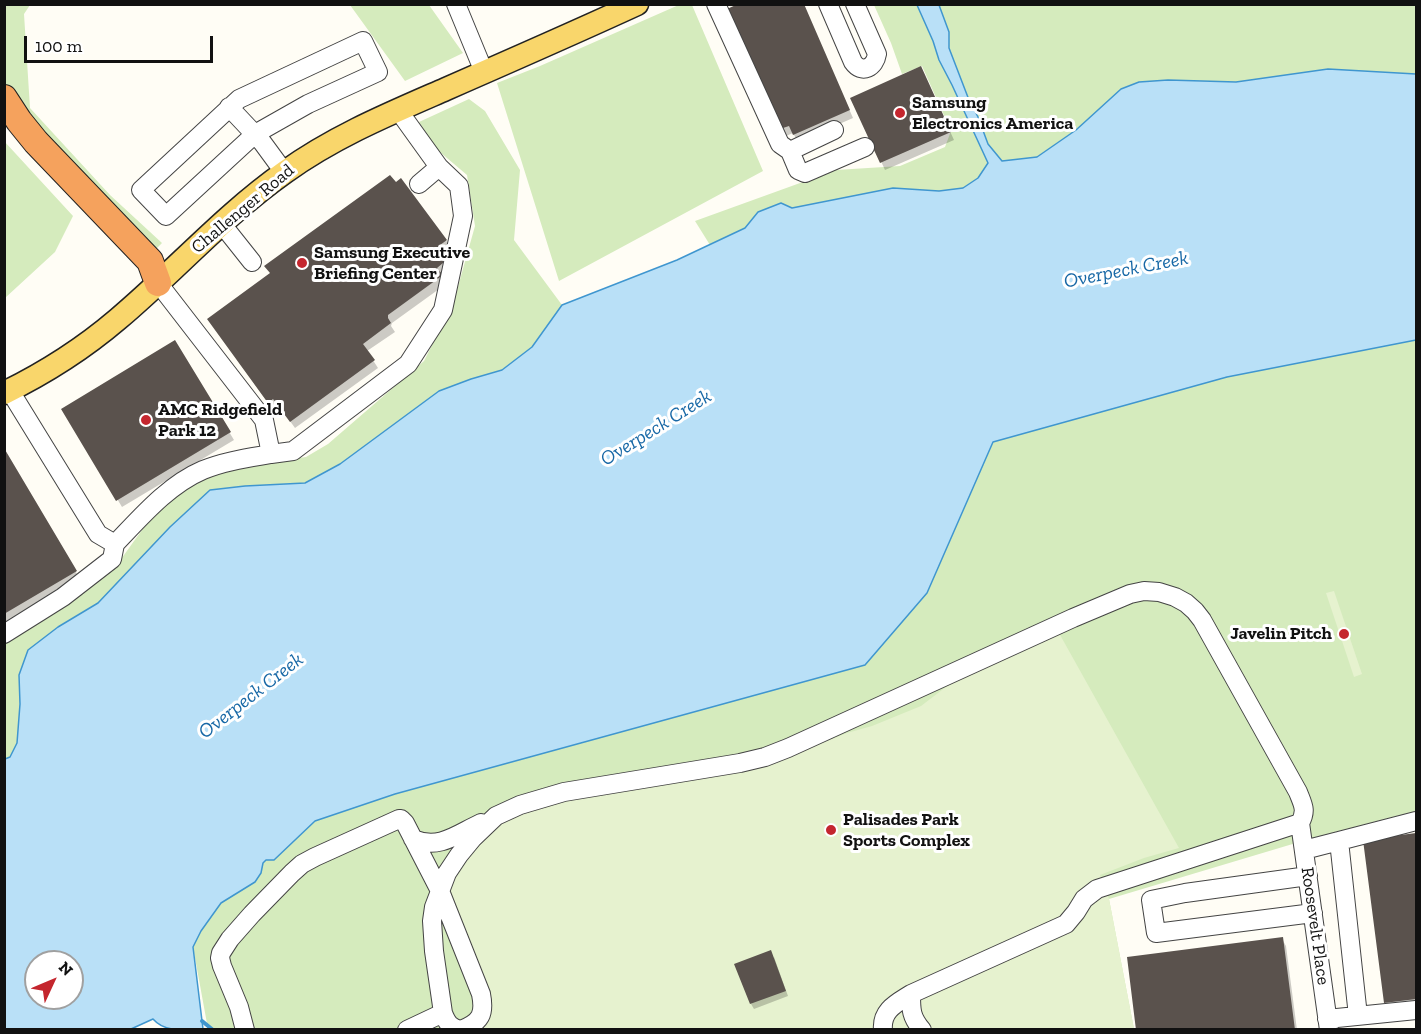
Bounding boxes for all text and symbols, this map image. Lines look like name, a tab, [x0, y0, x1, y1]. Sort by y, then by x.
scale bar	[27, 24, 216, 62]
text: 100 m	[35, 35, 82, 57]
place label: Samsung Electronics America	[912, 92, 1073, 134]
marker: Samsung Electronics America	[893, 106, 907, 120]
street label: Challenger Road	[187, 160, 299, 258]
place label: Samsung Executive Briefing Center	[314, 242, 470, 284]
water label: Overpeck Creek	[1062, 246, 1190, 294]
marker: Samsung Executive Briefing Center	[295, 256, 309, 270]
water label: Overpeck Creek	[596, 384, 716, 472]
place label: AMC Ridgefield Park 12	[158, 399, 282, 442]
marker: AMC Ridgefield Park 12	[139, 413, 153, 427]
place label: Javelin Pitch	[1230, 623, 1332, 645]
marker: Javelin Pitch	[1337, 627, 1351, 641]
water label: Overpeck Creek	[194, 648, 308, 744]
place label: Palisades Park Sports Complex	[843, 809, 970, 852]
marker: Palisades Park Sports Complex	[824, 823, 838, 837]
street label: Roosevelt Place	[1296, 866, 1334, 986]
north arrow	[24, 950, 84, 1010]
text: N	[55, 958, 77, 980]

